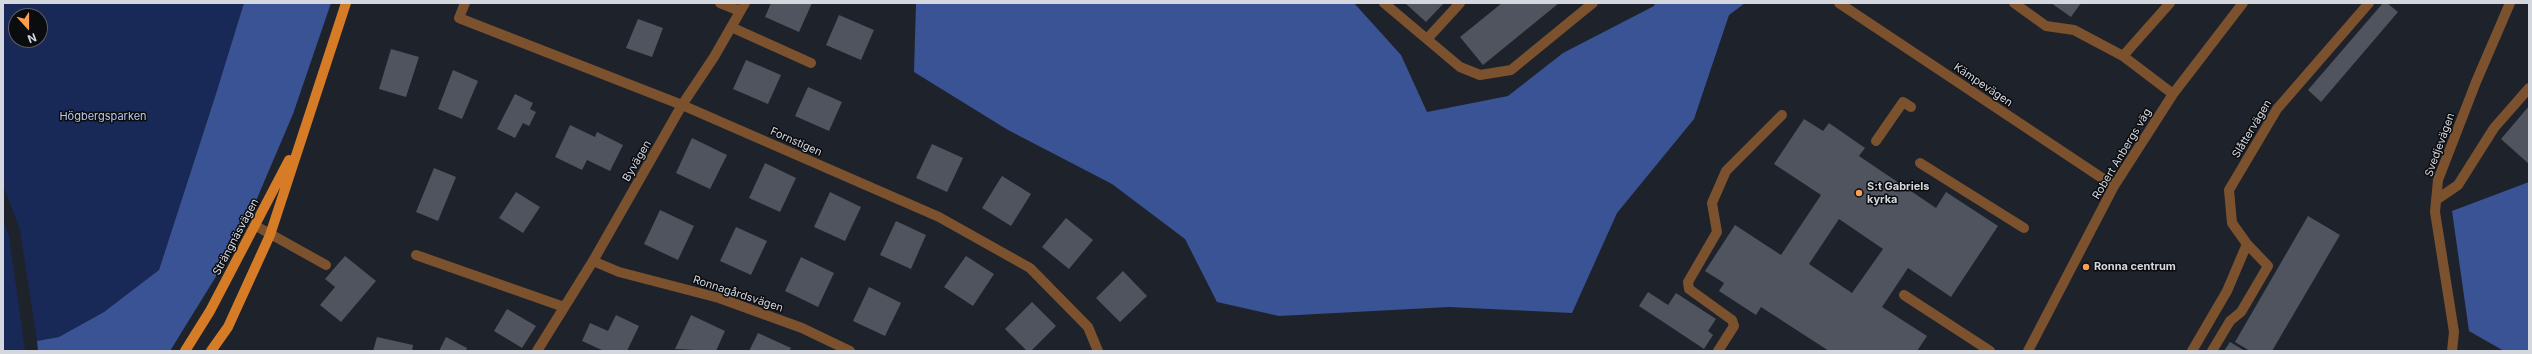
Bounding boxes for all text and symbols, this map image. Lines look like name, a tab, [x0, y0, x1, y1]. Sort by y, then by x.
north arrow	[8, 8, 48, 48]
text: N	[26, 30, 38, 46]
street label: Kämpevägen	[1951, 60, 2015, 110]
street label: Slåttervägen	[2229, 98, 2275, 160]
street label: Robert Anbergs väg	[2090, 106, 2154, 202]
park label: Högbergsparken	[59, 110, 147, 124]
street label: Svedjevägen	[2422, 111, 2458, 179]
street label: Fornstigen	[768, 125, 824, 159]
street label: Byvägen	[620, 138, 654, 184]
place label: S:t Gabriels kyrka	[1867, 180, 1929, 206]
marker: S:t Gabriels kyrka	[1854, 188, 1864, 198]
street label: Strängnäsvägen	[210, 197, 262, 277]
place label: Ronna centrum	[2094, 260, 2176, 274]
marker: Ronna centrum	[2081, 262, 2091, 272]
street label: Ronnagårdsvägen	[691, 273, 785, 315]

